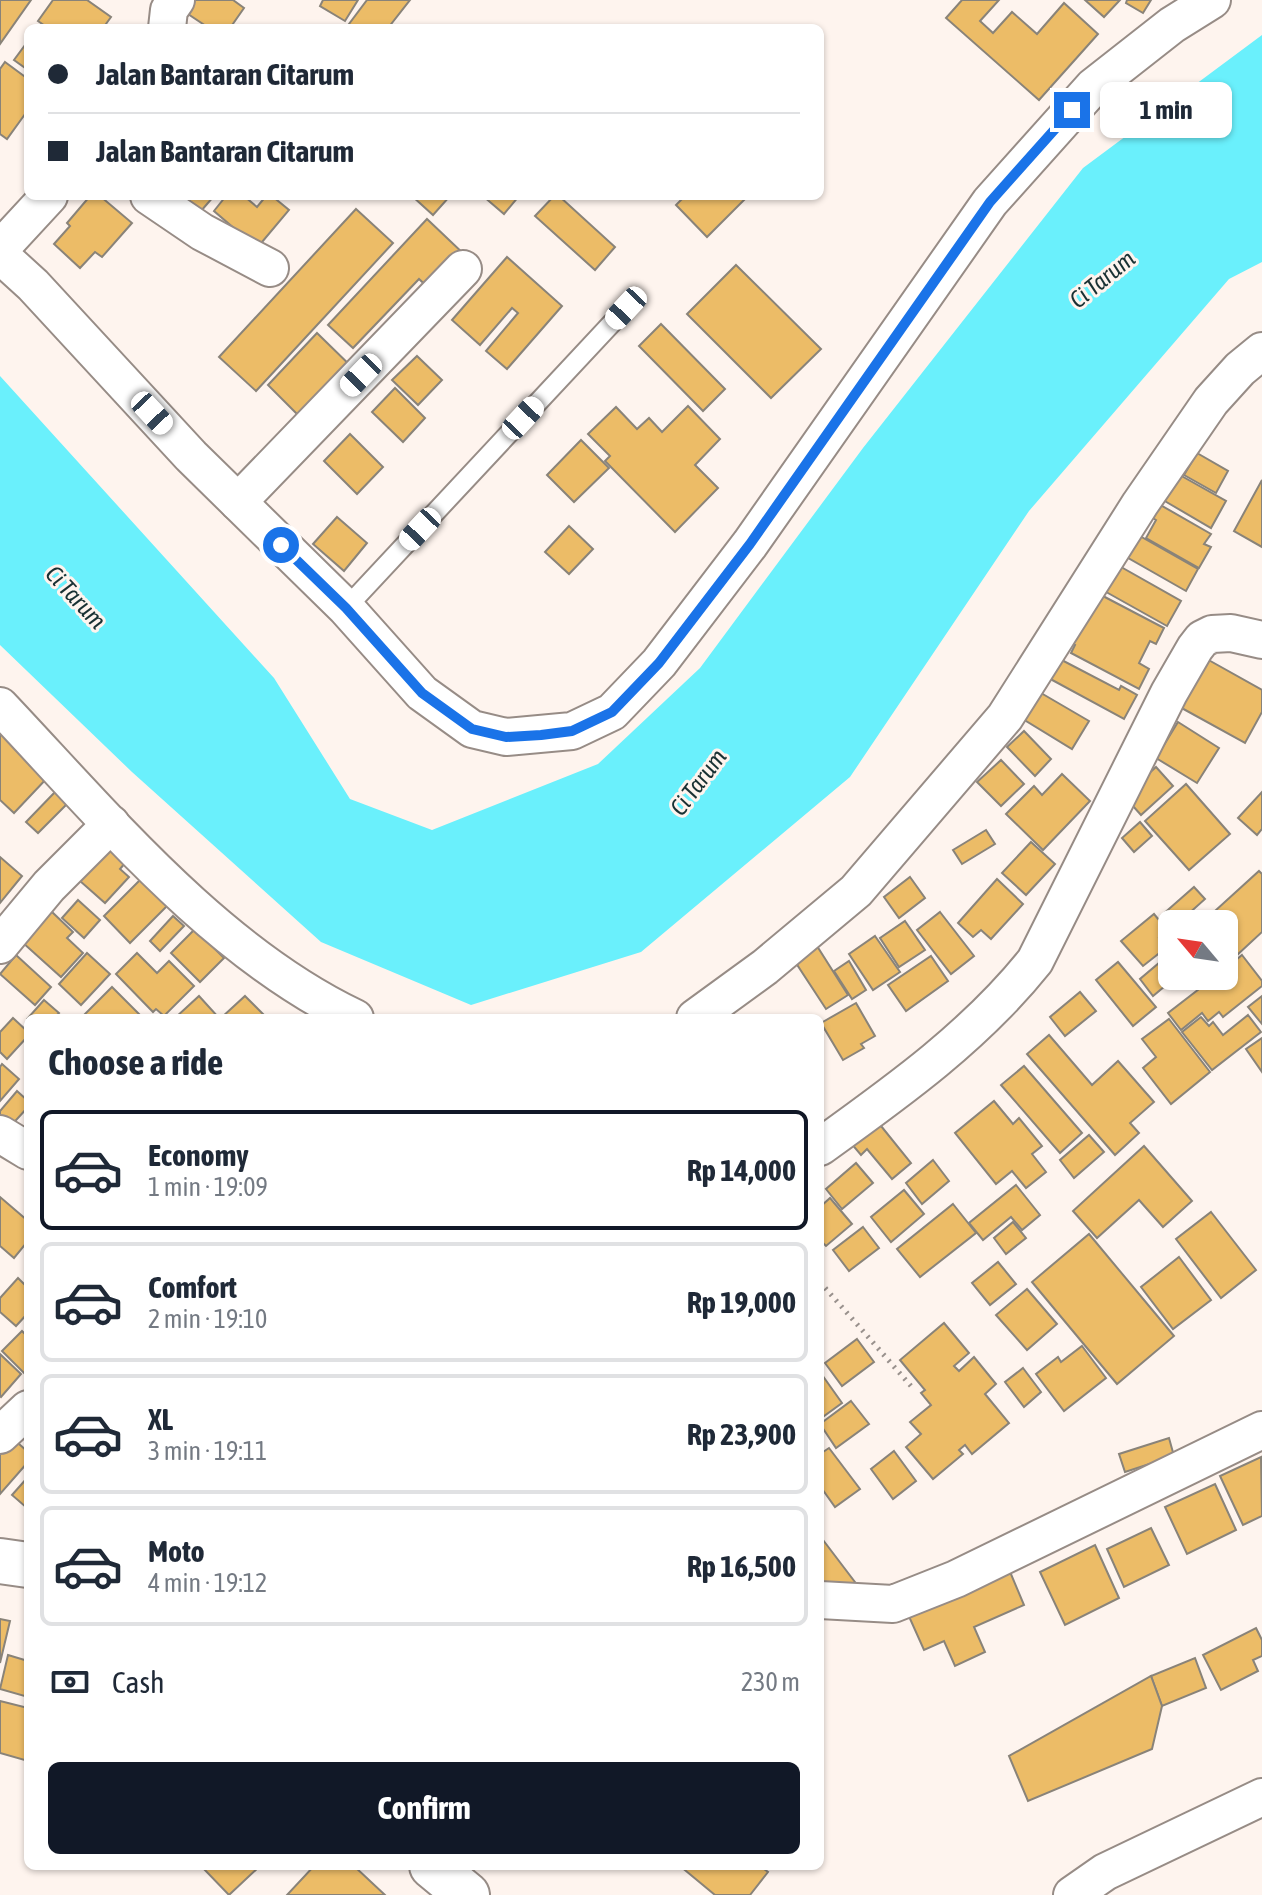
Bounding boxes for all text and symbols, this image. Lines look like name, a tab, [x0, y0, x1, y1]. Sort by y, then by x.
text: Jalan Bantaran Citarum	[96, 57, 354, 91]
callout: 1 min	[1100, 82, 1232, 138]
route end	[1054, 92, 1090, 128]
text: 1 min	[1139, 95, 1193, 125]
text: Jalan Bantaran Citarum	[96, 134, 354, 168]
water label: Ci Tarum	[1064, 245, 1140, 313]
car	[601, 282, 651, 334]
car	[336, 349, 386, 401]
car	[127, 387, 177, 439]
car	[498, 392, 548, 444]
car	[395, 503, 445, 555]
route start	[263, 527, 299, 563]
water label: Ci Tarum	[40, 560, 112, 634]
water label: Ci Tarum	[664, 744, 732, 820]
north arrow	[1158, 910, 1238, 990]
map controls	[1158, 910, 1238, 990]
text: Choose a ride	[48, 1041, 223, 1083]
icon: car	[52, 1134, 124, 1206]
text: Economy	[148, 1138, 249, 1172]
text: Rp 14,000	[687, 1153, 796, 1187]
text: 1 min · 19:09	[148, 1172, 268, 1202]
icon: car	[52, 1266, 124, 1338]
text: Comfort	[148, 1270, 237, 1304]
text: Rp 19,000	[687, 1285, 796, 1319]
text: 2 min · 19:10	[148, 1304, 267, 1334]
icon: car	[52, 1398, 124, 1470]
text: XL	[148, 1402, 173, 1436]
text: Rp 23,900	[687, 1417, 796, 1451]
text: 3 min · 19:11	[148, 1436, 267, 1466]
icon: car	[52, 1530, 124, 1602]
text: Moto	[148, 1534, 205, 1568]
text: Rp 16,500	[687, 1549, 796, 1583]
text: 4 min · 19:12	[148, 1568, 267, 1598]
icon: cash	[48, 1660, 92, 1704]
text: Cash	[112, 1665, 165, 1699]
text: 230 m	[741, 1667, 800, 1697]
button: Confirm	[48, 1762, 800, 1854]

